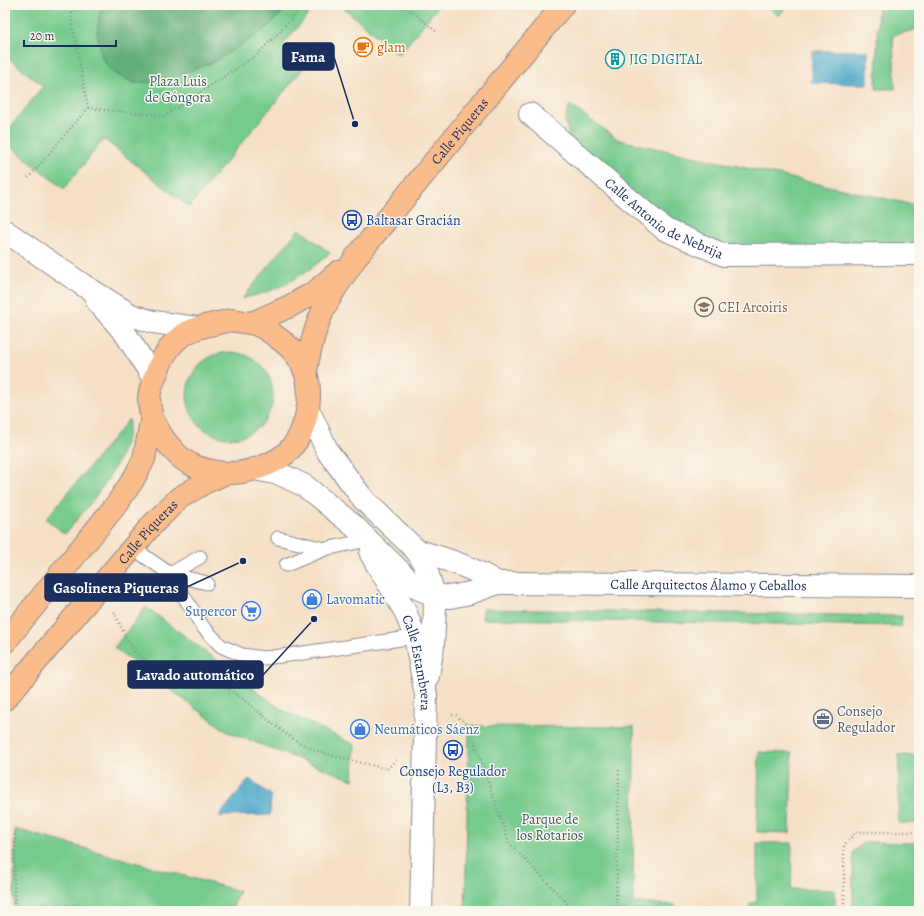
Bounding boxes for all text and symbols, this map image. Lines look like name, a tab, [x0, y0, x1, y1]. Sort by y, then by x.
scale bar	[24, 22, 116, 48]
text: 20 m	[30, 28, 54, 44]
cafe icon: glam	[352, 36, 374, 58]
place label: glam	[377, 38, 406, 57]
callout: Fama	[283, 43, 334, 70]
text: Fama	[291, 47, 326, 67]
building icon: JIG DIGITAL	[604, 48, 626, 70]
place label: JIG DIGITAL	[629, 50, 703, 69]
park label: Plaza Luis de Góngora	[145, 72, 211, 107]
street label: Calle Piqueras	[426, 94, 493, 168]
street label: Calle Antonio de Nebrija	[601, 173, 727, 263]
bus stop icon: Baltasar Gracián	[341, 209, 363, 231]
place label: Baltasar Gracián	[366, 211, 461, 230]
school or university icon: CEI Arcoiris	[693, 296, 715, 318]
place label: CEI Arcoiris	[718, 298, 788, 317]
street label: Calle Piqueras	[113, 495, 182, 568]
callout: Gasolinera Piqueras	[45, 574, 187, 601]
street label: Calle Arquitectos Álamo y Ceballos	[610, 574, 807, 595]
text: Gasolinera Piqueras	[53, 578, 179, 598]
shop icon: Lavomatic	[301, 588, 323, 610]
place label: Lavomatic	[326, 590, 385, 609]
supermarket icon: Supercor	[240, 600, 262, 622]
place label: Supercor	[185, 602, 238, 621]
street label: Calle Estambrera	[398, 612, 436, 712]
callout: Lavado automático	[128, 661, 263, 688]
text: Lavado automático	[136, 665, 255, 685]
place label: Consejo Regulador	[837, 702, 896, 737]
office icon: Consejo Regulador	[812, 708, 834, 730]
shop icon: Neumáticos Sáenz	[349, 718, 371, 740]
place label: Neumáticos Sáenz	[374, 720, 480, 739]
bus stop icon: Consejo Regulador (L3, B3)	[442, 739, 464, 761]
place label: Consejo Regulador (L3, B3)	[400, 762, 507, 797]
park label: Parque de los Rotarios	[517, 810, 583, 845]

